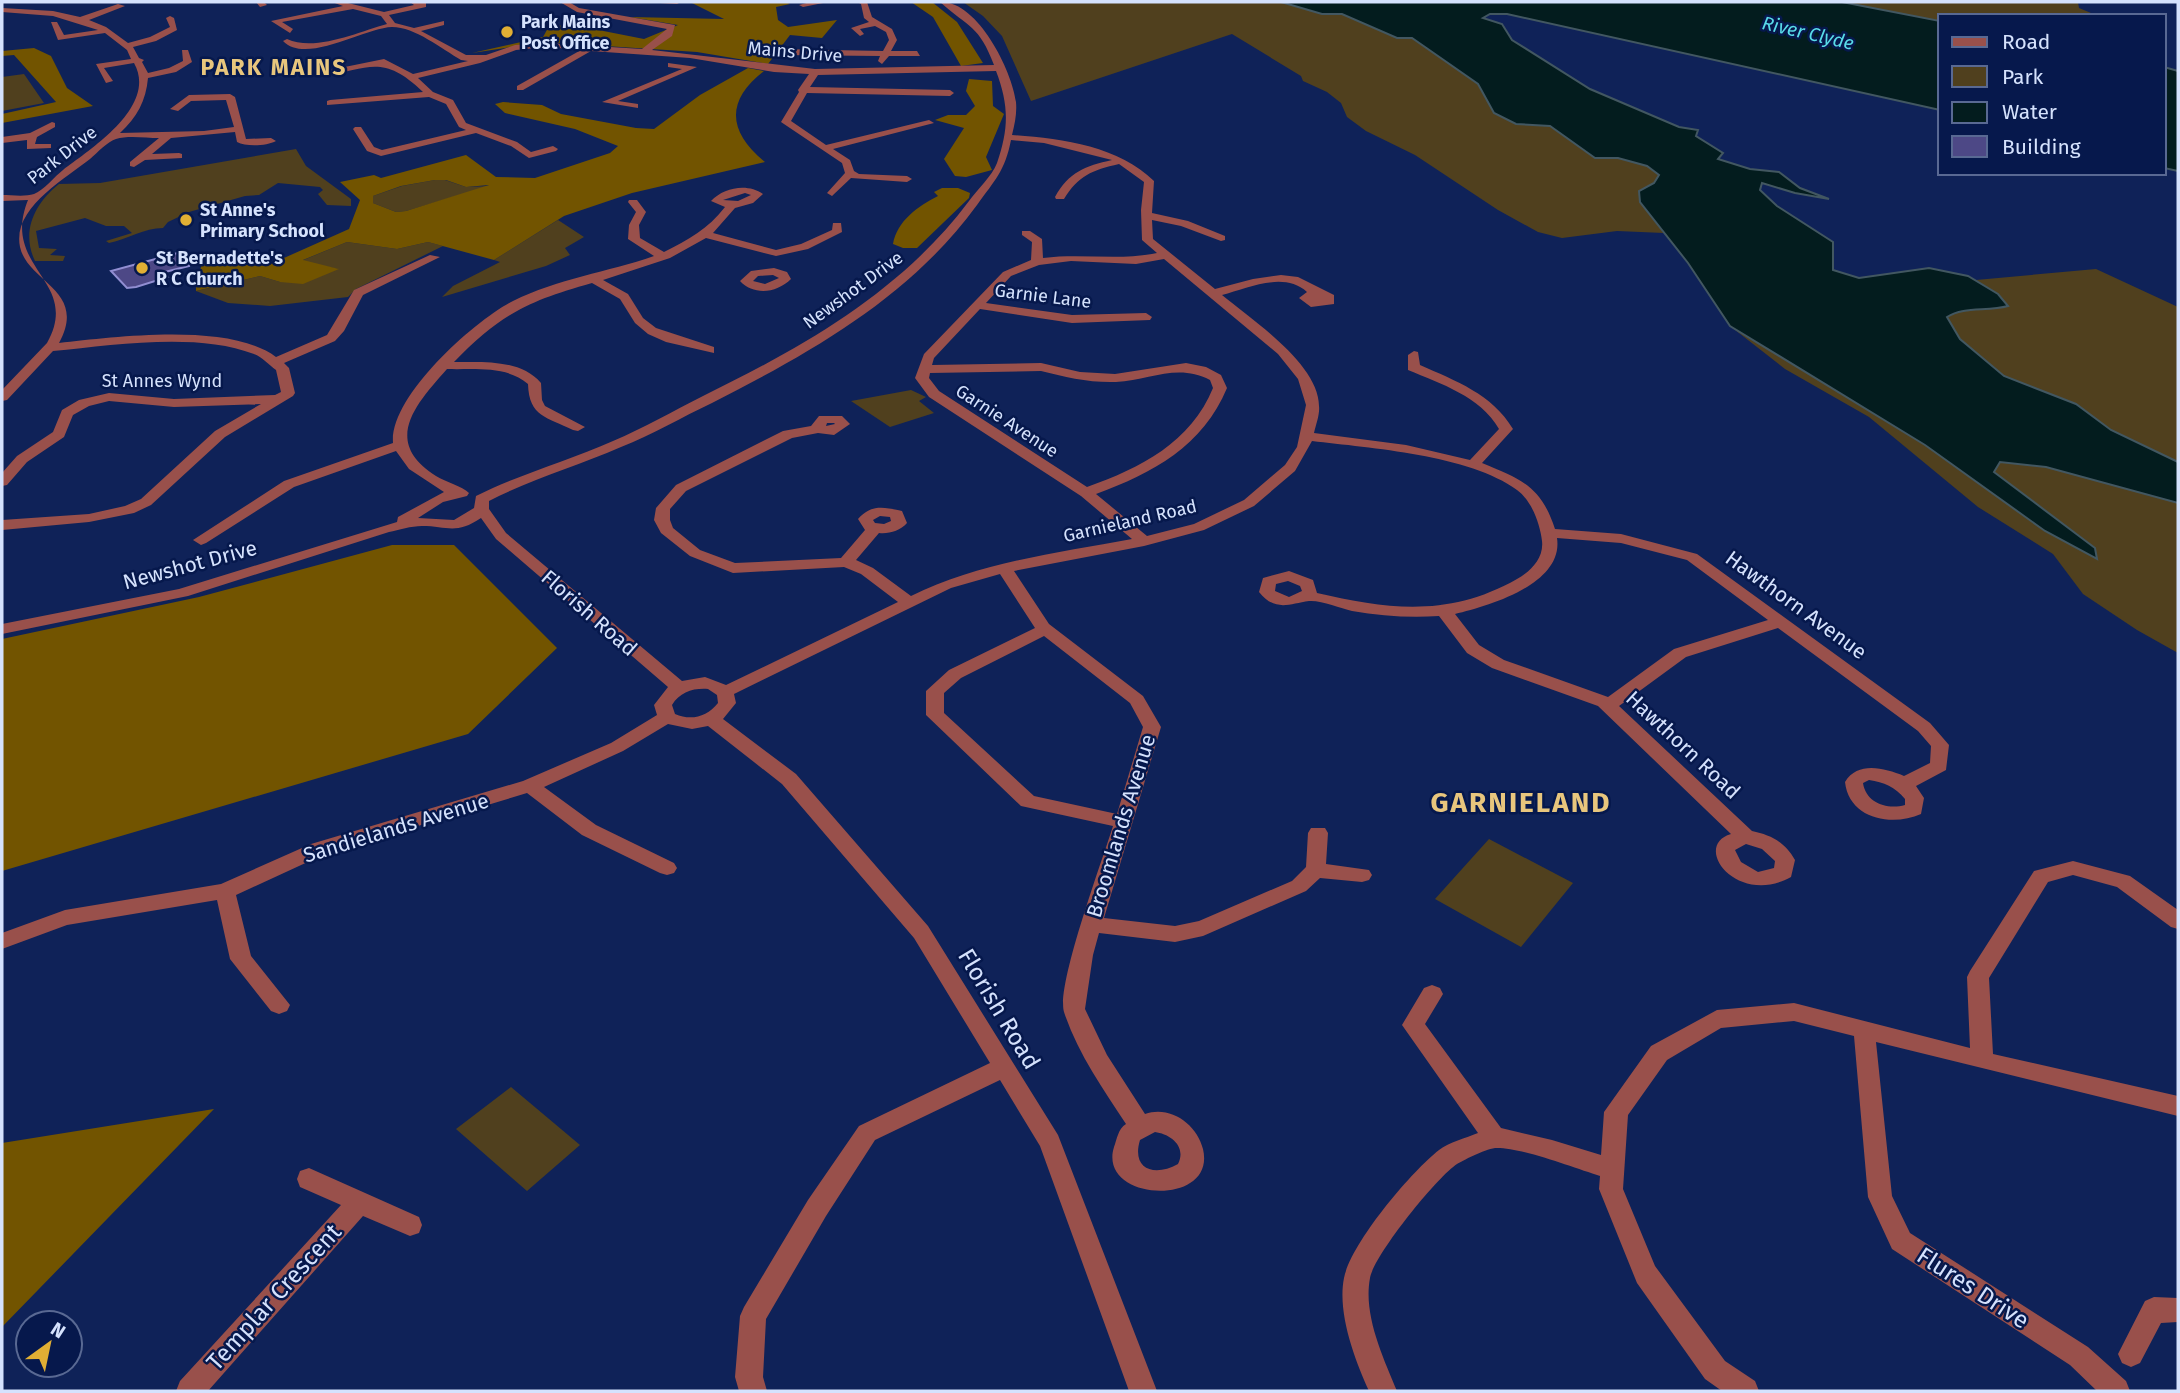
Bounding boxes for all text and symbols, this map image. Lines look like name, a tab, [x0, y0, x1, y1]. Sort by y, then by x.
place label: Park Mains Post Office	[521, 11, 611, 54]
water label: River Clyde	[1760, 11, 1856, 55]
legend	[1938, 14, 2166, 175]
marker: Park Mains Post Office	[499, 24, 515, 40]
text: Road	[2002, 29, 2050, 55]
street label: Mains Drive	[747, 37, 843, 67]
district label: PARK MAINS	[201, 53, 347, 81]
text: Park	[2002, 64, 2044, 90]
text: Water	[2002, 99, 2057, 125]
street label: Park Drive	[23, 121, 101, 189]
text: Building	[2002, 134, 2081, 160]
place label: St Anne's Primary School	[200, 199, 325, 242]
marker: St Anne's Primary School	[178, 212, 194, 228]
street label: Newshot Drive	[799, 246, 907, 334]
place label: St Bernadette's R C Church	[156, 247, 283, 290]
marker: St Bernadette's R C Church	[134, 260, 150, 276]
street label: Garnie Lane	[993, 279, 1093, 313]
street label: St Annes Wynd	[102, 370, 222, 392]
street label: Garnie Avenue	[952, 380, 1062, 462]
street label: Garnieland Road	[1061, 495, 1199, 547]
street label: Newshot Drive	[120, 535, 260, 595]
street label: Hawthorn Avenue	[1720, 545, 1872, 665]
street label: Florish Road	[536, 564, 642, 662]
street label: Hawthorn Road	[1620, 685, 1746, 805]
street label: Broomlands Avenue	[1081, 731, 1161, 921]
district label: GARNIELAND	[1430, 786, 1612, 819]
street label: Sandielands Avenue	[300, 787, 492, 869]
street label: Florish Road	[952, 944, 1046, 1074]
street label: Templar Crescent	[201, 1218, 347, 1376]
street label: Flures Drive	[1912, 1241, 2034, 1335]
north arrow	[14, 1309, 84, 1379]
text: N	[46, 1317, 70, 1343]

